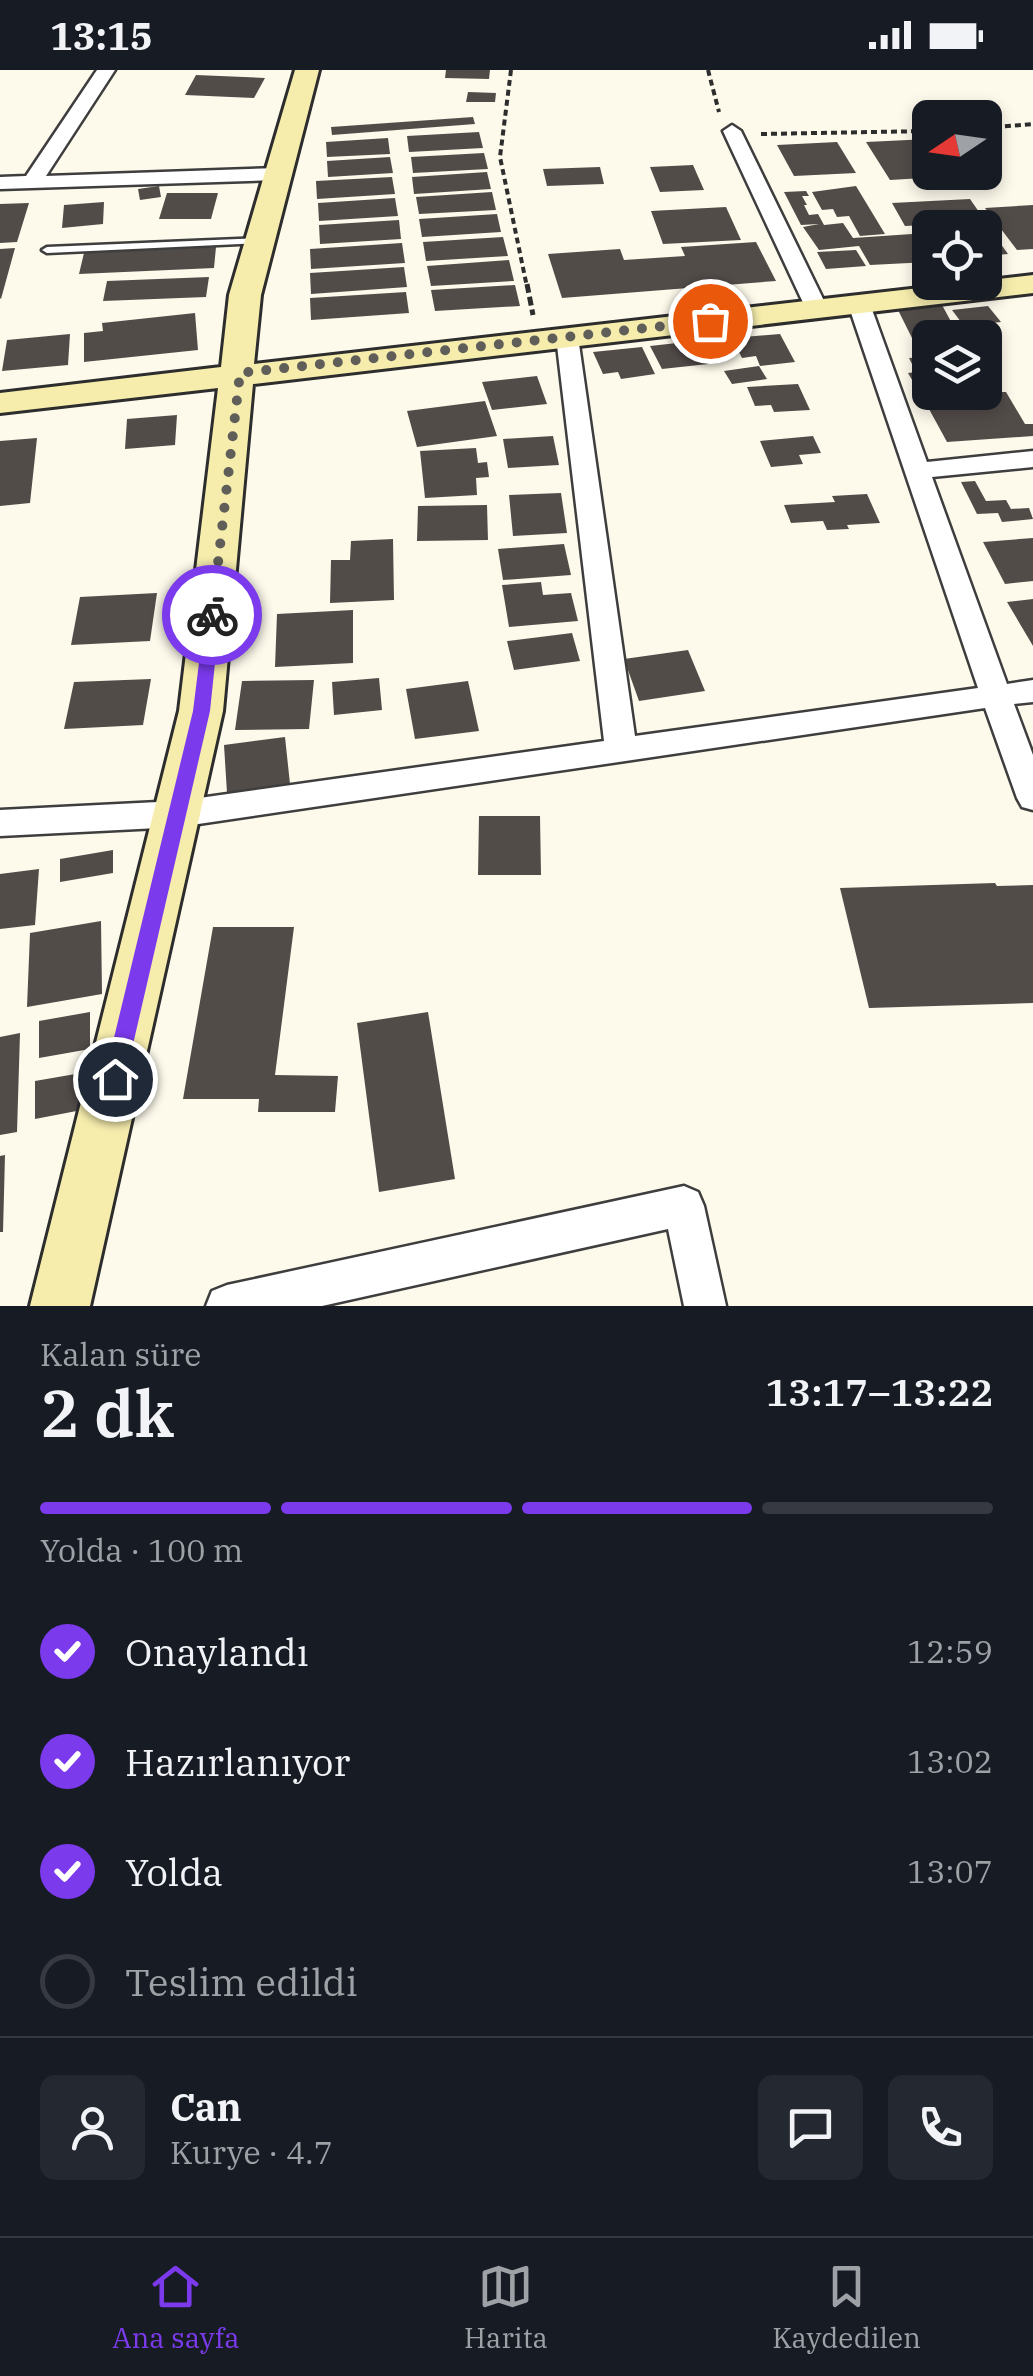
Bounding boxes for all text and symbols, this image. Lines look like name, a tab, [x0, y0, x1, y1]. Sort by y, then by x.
text: 13:15	[50, 11, 153, 60]
north arrow	[912, 100, 1002, 190]
map controls	[912, 100, 1002, 410]
button: locate	[912, 210, 1002, 300]
pin	[668, 279, 753, 364]
icon: bag	[683, 294, 738, 349]
button: layers	[912, 320, 1002, 410]
courier	[162, 565, 262, 665]
icon: bike	[185, 588, 240, 643]
pin	[73, 1037, 158, 1122]
icon: home	[88, 1052, 143, 1107]
text: Kalan süre	[40, 1333, 201, 1375]
text: 13:17–13:22	[766, 1367, 993, 1416]
text: 2 dk	[40, 1370, 174, 1455]
text: Yolda · 100 m	[40, 1529, 243, 1571]
icon: check	[40, 1624, 95, 1679]
text: Onaylandı	[125, 1627, 309, 1676]
text: 12:59	[907, 1630, 993, 1672]
icon: check	[40, 1734, 95, 1789]
text: Hazırlanıyor	[125, 1737, 350, 1786]
text: 13:02	[907, 1740, 993, 1782]
icon: check	[40, 1844, 95, 1899]
text: Yolda	[125, 1847, 223, 1896]
text: 13:07	[907, 1850, 993, 1892]
text: Teslim edildi	[125, 1957, 358, 2006]
button: person	[40, 2075, 145, 2180]
button: chat	[758, 2075, 863, 2180]
button: phone	[888, 2075, 993, 2180]
text: Can	[170, 2082, 242, 2131]
text: Kurye · 4.7	[170, 2131, 333, 2173]
tab: Ana sayfa	[112, 2259, 240, 2356]
tab: Harita	[464, 2259, 548, 2356]
tab: Kaydedilen	[772, 2259, 921, 2356]

